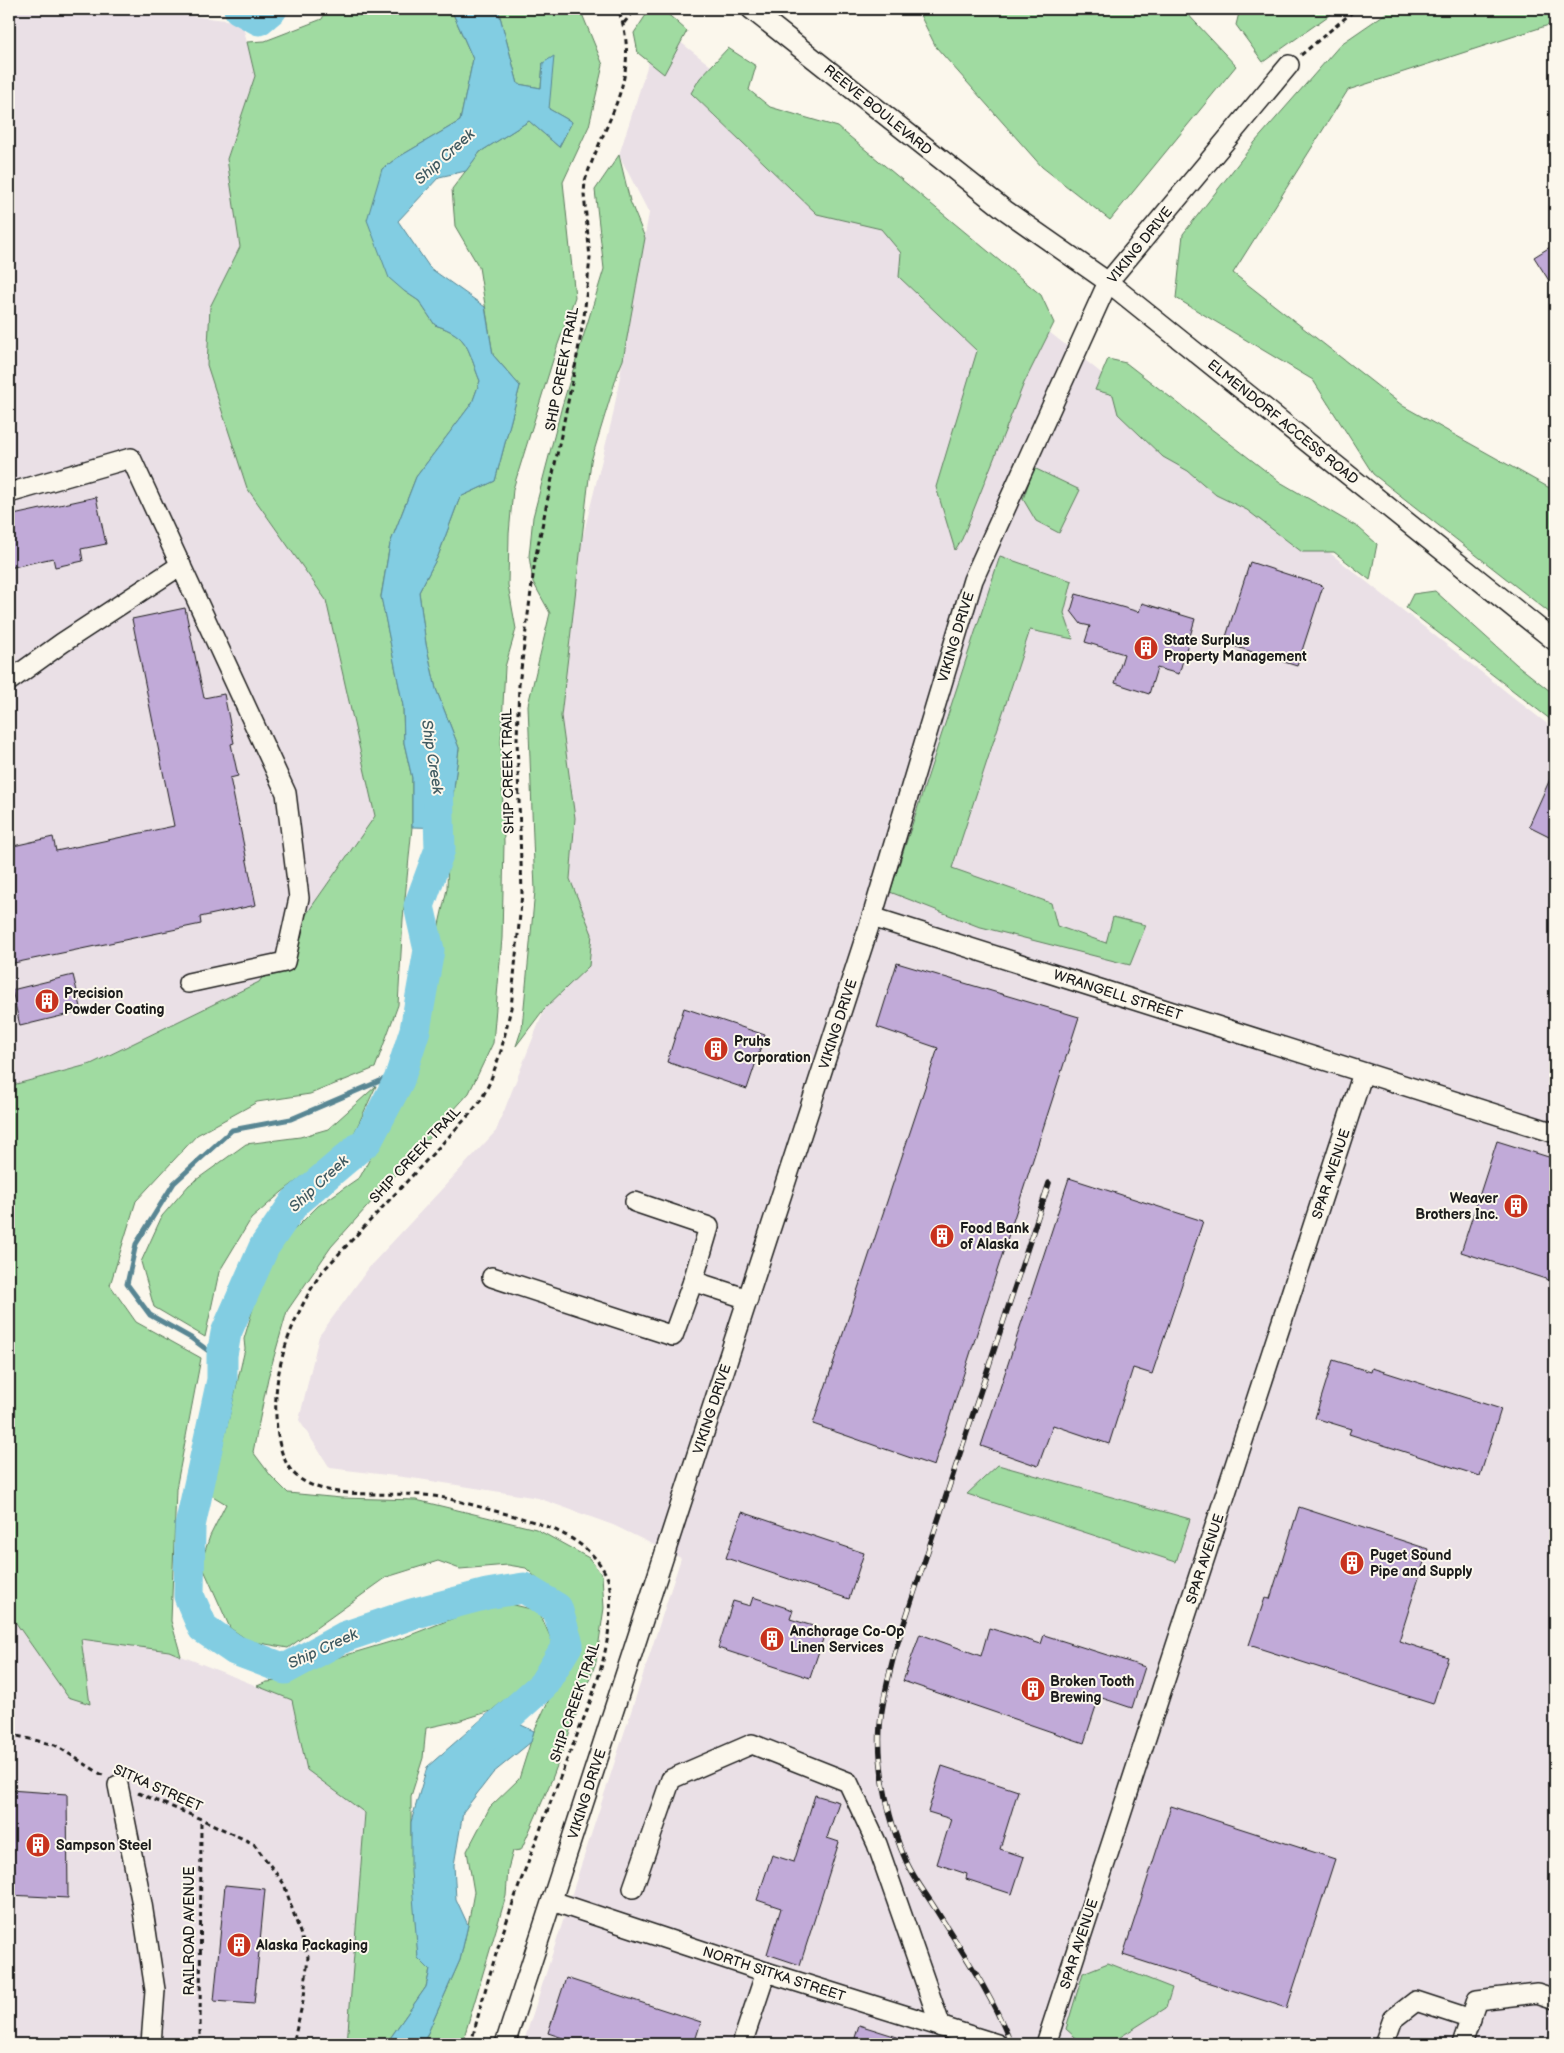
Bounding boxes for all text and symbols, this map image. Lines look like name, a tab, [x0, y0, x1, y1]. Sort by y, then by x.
street label: REEVE BOULEVARD	[821, 61, 935, 159]
water label: Ship Creek	[411, 125, 480, 189]
street label: VIKING DRIVE	[1104, 203, 1176, 287]
street label: SHIP CREEK TRAIL	[542, 306, 582, 432]
street label: ELMENDORF ACCESS ROAD	[1204, 356, 1362, 488]
street label: VIKING DRIVE	[934, 590, 978, 684]
place label: State Surplus Property Management	[1164, 632, 1307, 665]
building icon: State Surplus Property Management	[1133, 635, 1159, 661]
street label: SHIP CREEK TRAIL	[498, 708, 518, 834]
water label: Ship Creek	[417, 719, 447, 796]
street label: WRANGELL STREET	[1051, 966, 1185, 1024]
street label: VIKING DRIVE	[815, 977, 861, 1071]
place label: Precision Powder Coating	[64, 985, 165, 1018]
building icon: Precision Powder Coating	[34, 988, 60, 1014]
place label: Pruhs Corporation	[734, 1033, 811, 1066]
building icon: Pruhs Corporation	[703, 1036, 729, 1062]
street label: SHIP CREEK TRAIL	[366, 1103, 464, 1207]
street label: SPAR AVENUE	[1308, 1127, 1354, 1221]
water label: Ship Creek	[285, 1151, 353, 1216]
place label: Weaver Brothers Inc.	[1415, 1190, 1498, 1223]
building icon: Weaver Brothers Inc.	[1503, 1193, 1529, 1219]
place label: Food Bank of Alaska	[960, 1220, 1030, 1253]
building icon: Food Bank of Alaska	[929, 1223, 955, 1249]
street label: VIKING DRIVE	[689, 1362, 735, 1456]
street label: SPAR AVENUE	[1182, 1512, 1228, 1606]
place label: Puget Sound Pipe and Supply	[1370, 1547, 1473, 1580]
building icon: Puget Sound Pipe and Supply	[1339, 1550, 1365, 1576]
place label: Anchorage Co-Op Linen Services	[789, 1623, 904, 1656]
water label: Ship Creek	[285, 1624, 361, 1673]
building icon: Anchorage Co-Op Linen Services	[759, 1626, 785, 1652]
street label: SHIP CREEK TRAIL	[547, 1640, 603, 1764]
place label: Broken Tooth Brewing	[1050, 1673, 1135, 1706]
building icon: Broken Tooth Brewing	[1020, 1676, 1046, 1702]
street label: VIKING DRIVE	[564, 1747, 610, 1841]
street label: SITKA STREET	[111, 1761, 206, 1815]
building icon: Sampson Steel	[25, 1832, 51, 1858]
place label: Sampson Steel	[56, 1837, 152, 1854]
street label: RAILROAD AVENUE	[181, 1867, 198, 1995]
street label: SPAR AVENUE	[1056, 1897, 1102, 1991]
building icon: Alaska Packaging	[226, 1932, 252, 1958]
place label: Alaska Packaging	[255, 1937, 368, 1954]
street label: NORTH SITKA STREET	[700, 1943, 848, 2005]

